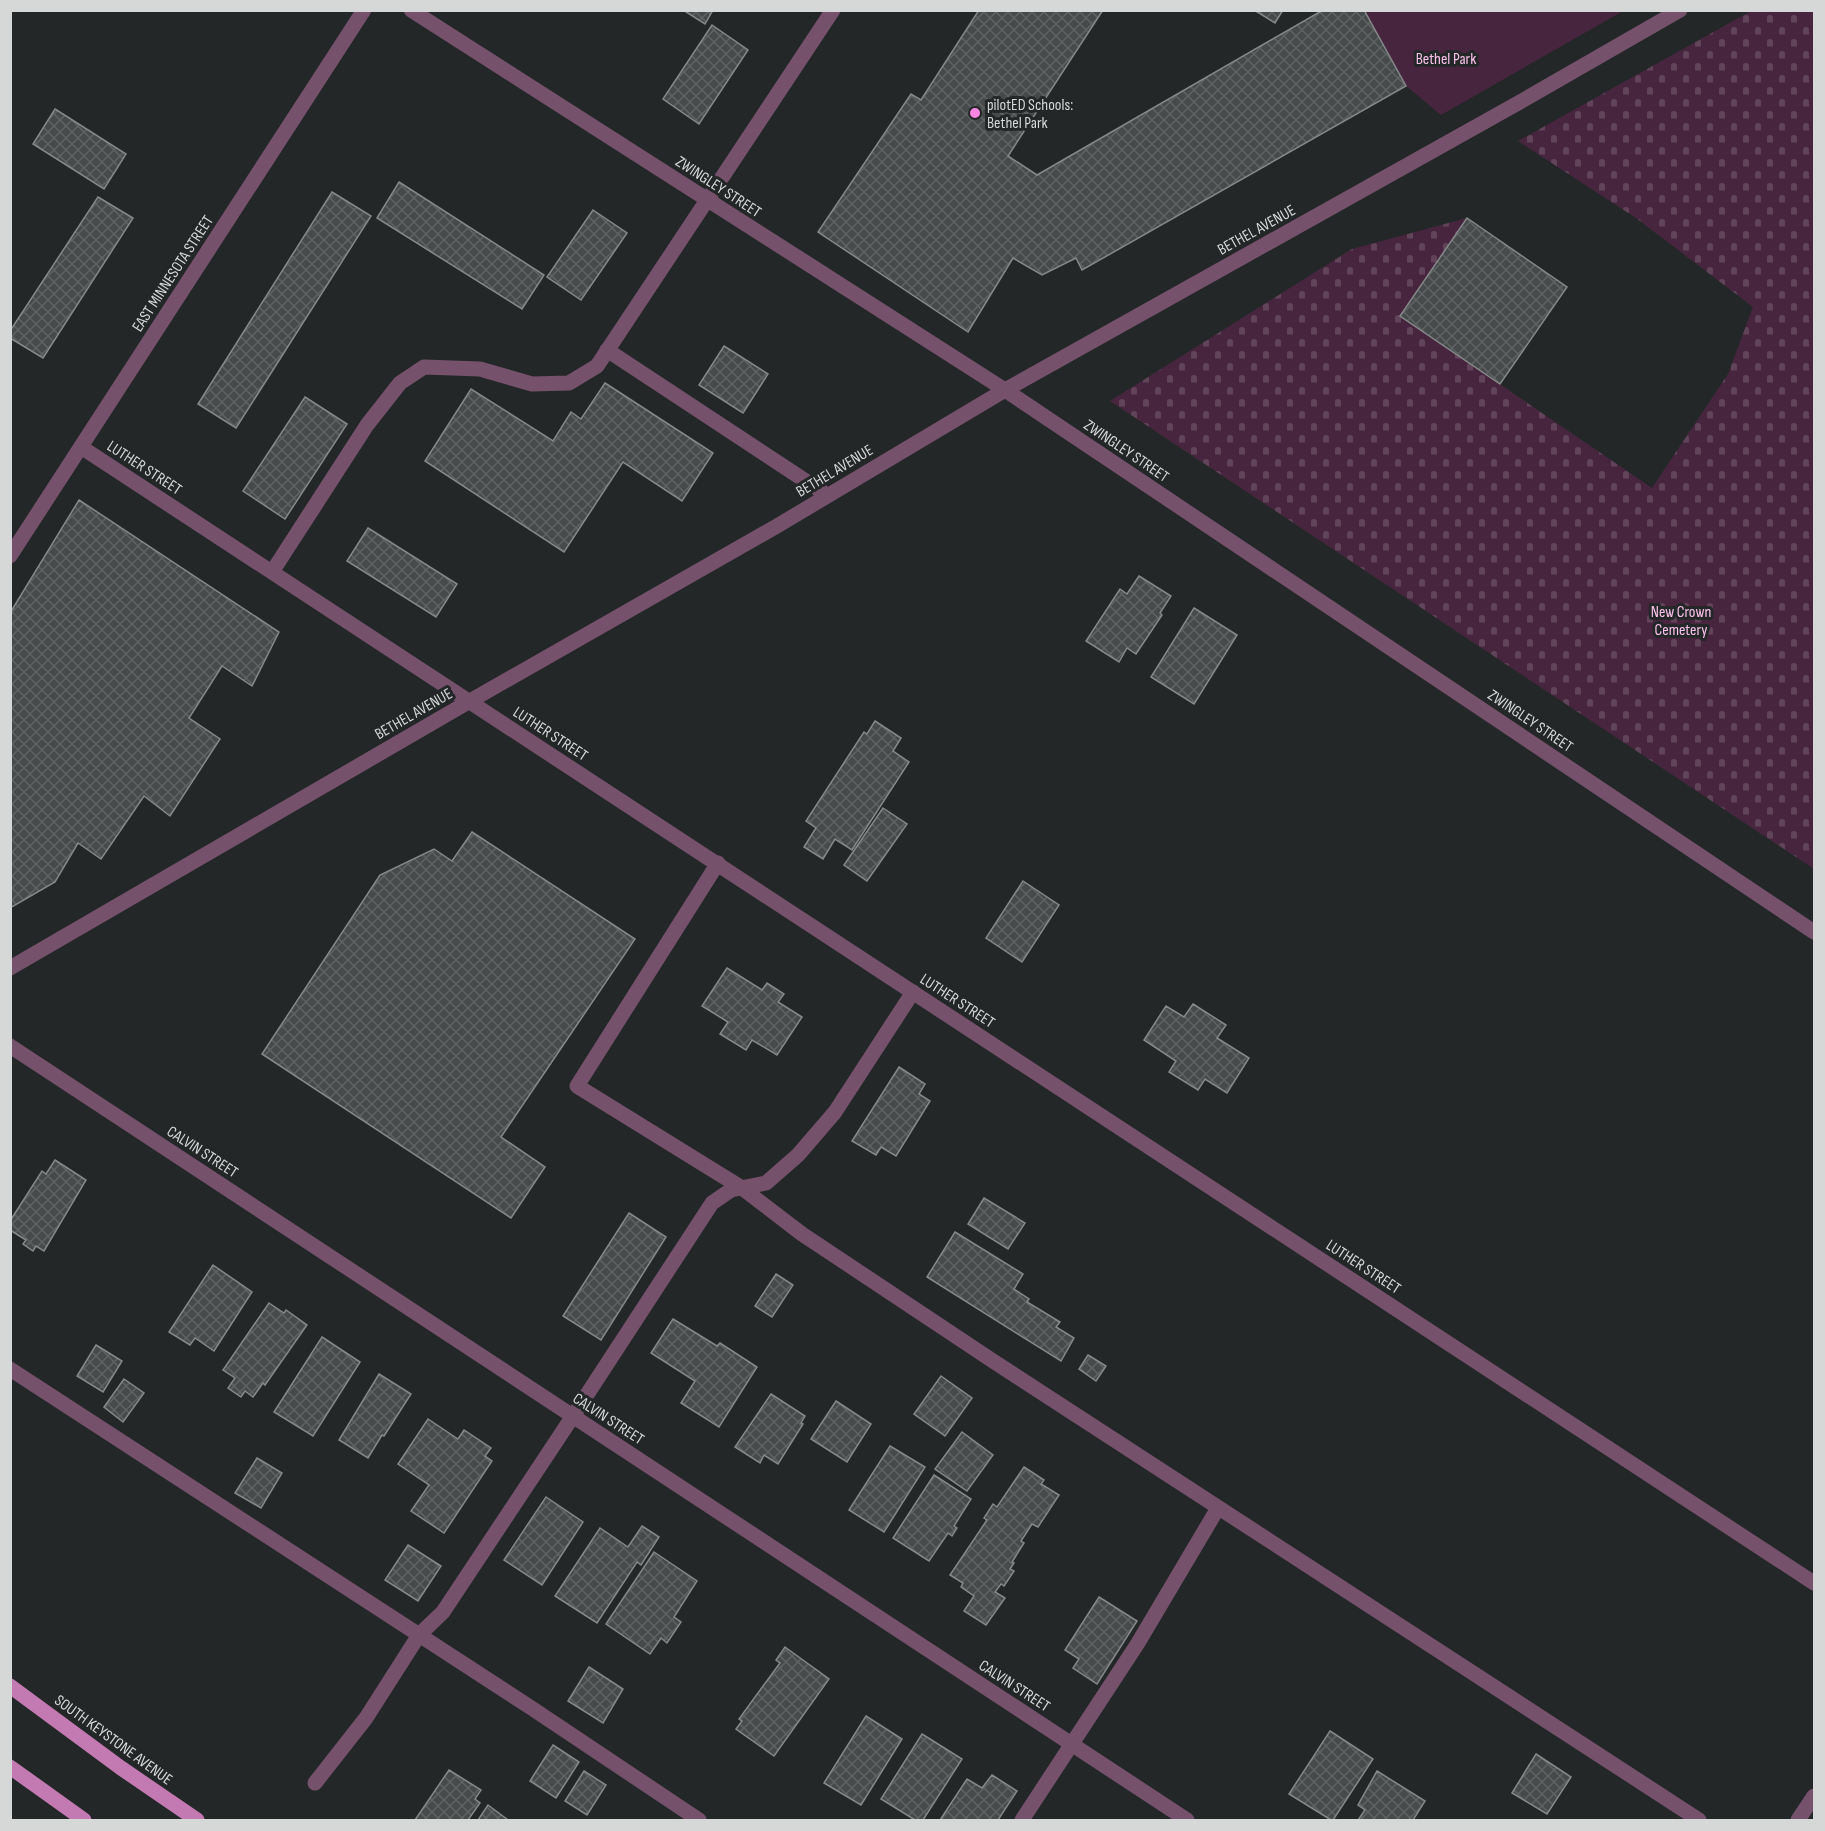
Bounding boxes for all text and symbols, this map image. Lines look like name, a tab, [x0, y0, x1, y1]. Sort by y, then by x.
park label: Bethel Park	[1416, 50, 1476, 69]
place label: pilotED Schools: Bethel Park	[987, 96, 1073, 133]
marker: pilotED Schools: Bethel Park	[968, 106, 982, 120]
street label: ZWINGLEY STREET	[672, 152, 765, 222]
street label: BETHEL AVENUE	[1214, 201, 1299, 260]
street label: EAST MINNESOTA STREET	[129, 212, 218, 335]
street label: ZWINGLEY STREET	[1080, 416, 1173, 487]
street label: LUTHER STREET	[103, 437, 185, 500]
street label: BETHEL AVENUE	[793, 441, 877, 502]
park label: New Crown Cemetery	[1651, 603, 1711, 640]
street label: BETHEL AVENUE	[372, 685, 456, 744]
street label: ZWINGLEY STREET	[1484, 686, 1577, 757]
street label: LUTHER STREET	[509, 703, 591, 766]
street label: LUTHER STREET	[916, 970, 998, 1033]
street label: CALVIN STREET	[163, 1122, 242, 1183]
street label: LUTHER STREET	[1322, 1236, 1404, 1299]
street label: CALVIN STREET	[569, 1389, 648, 1450]
street label: CALVIN STREET	[975, 1656, 1054, 1717]
street label: SOUTH KEYSTONE AVENUE	[50, 1691, 176, 1789]

